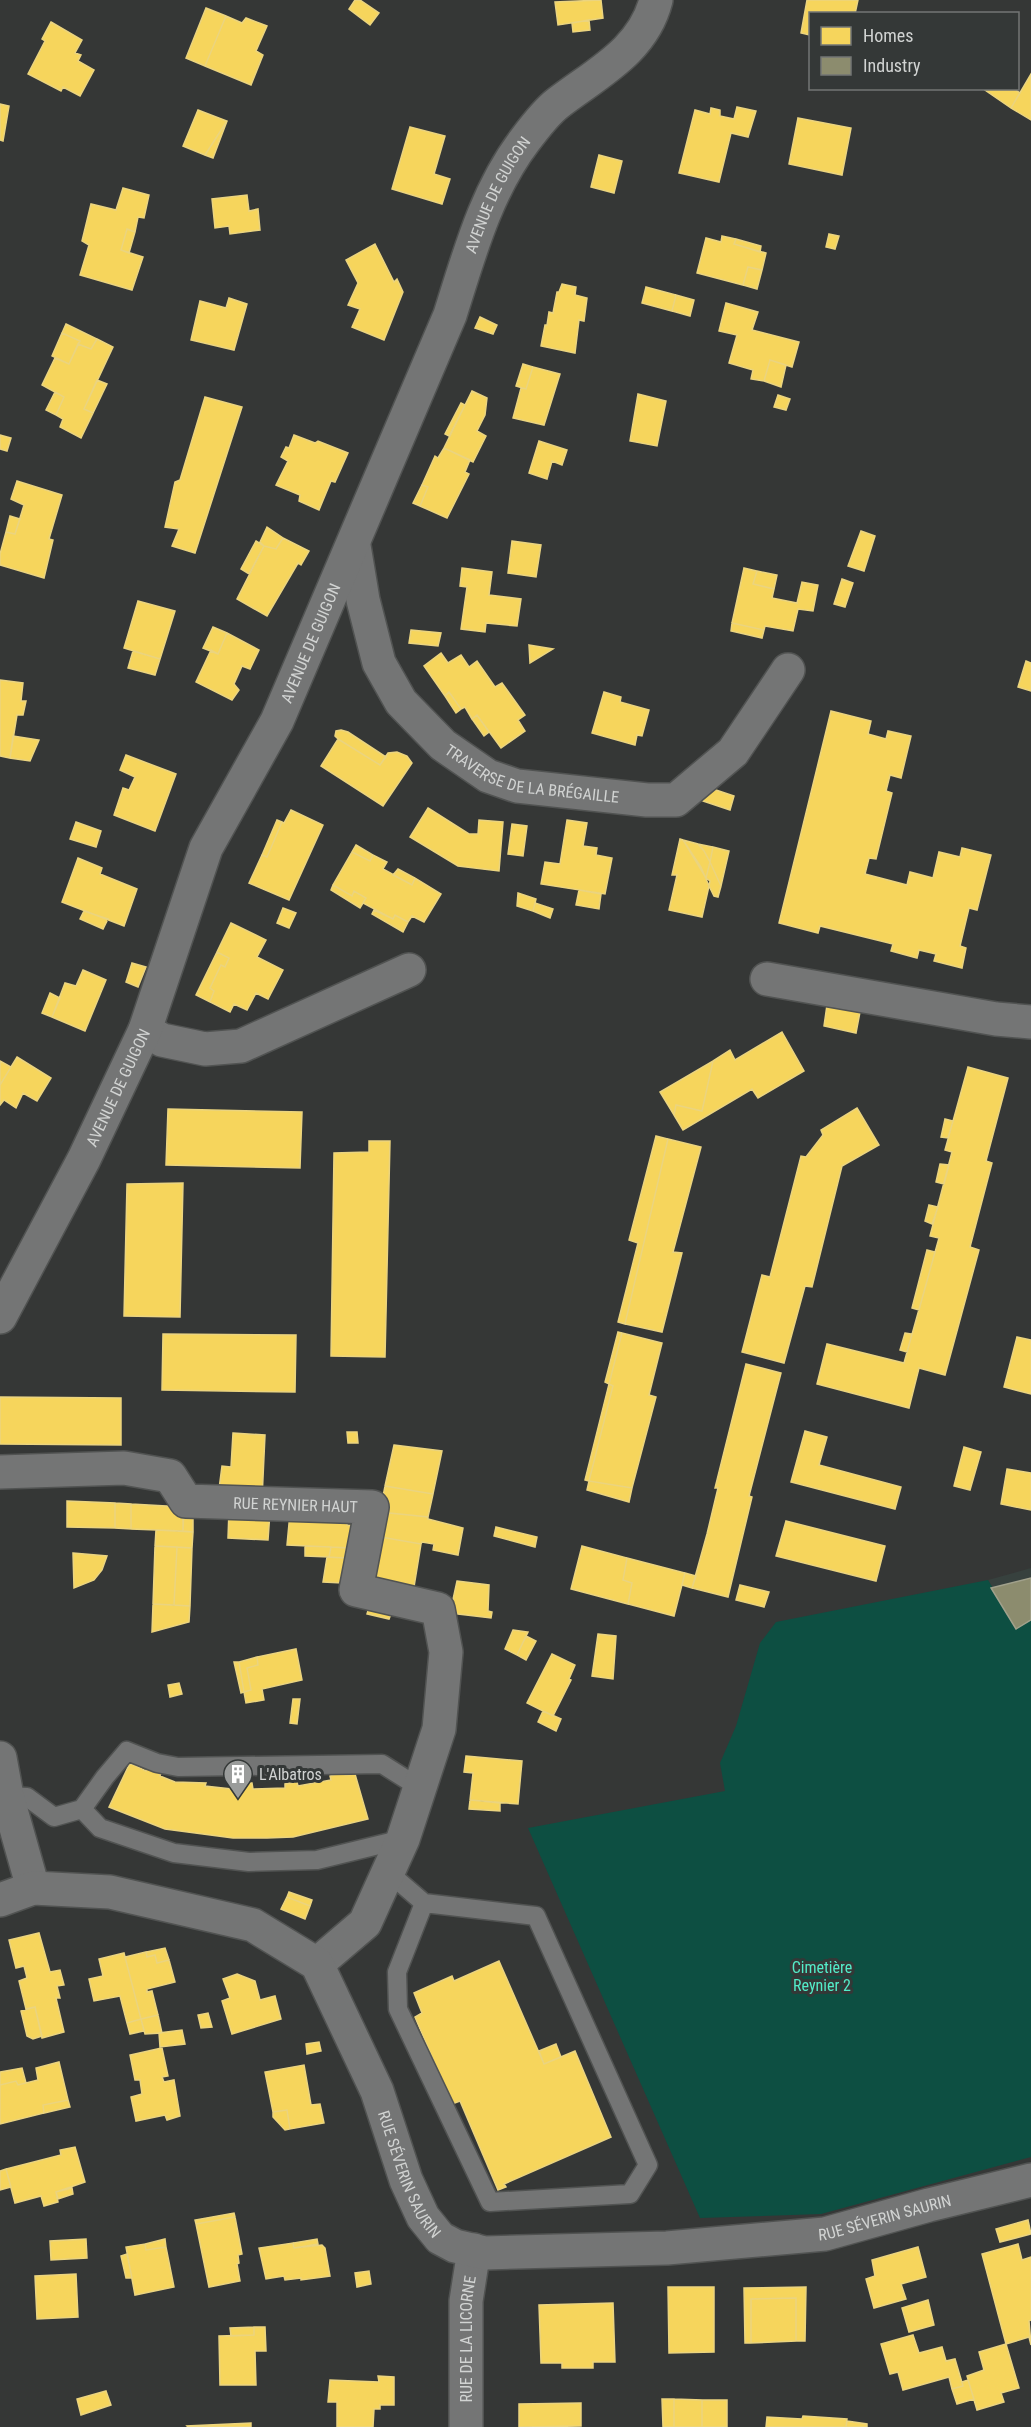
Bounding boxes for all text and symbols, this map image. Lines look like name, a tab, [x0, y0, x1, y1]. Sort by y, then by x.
legend	[809, 12, 1019, 90]
text: Homes	[863, 25, 913, 46]
text: Industry	[863, 55, 921, 76]
street label: AVENUE DE GUIGON	[461, 133, 534, 256]
street label: AVENUE DE GUIGON	[277, 580, 345, 706]
street label: TRAVERSE DE LA BRÉGAILLE	[441, 740, 620, 807]
street label: AVENUE DE GUIGON	[82, 1026, 154, 1150]
street label: RUE REYNIER HAUT	[233, 1494, 358, 1517]
building icon: L'Albatros	[222, 1758, 254, 1800]
place label: L'Albatros	[259, 1765, 322, 1784]
park label: Cimetière Reynier 2	[792, 1958, 852, 1995]
street label: RUE SÉVERIN SAURIN	[374, 2108, 445, 2242]
street label: RUE SÉVERIN SAURIN	[817, 2191, 953, 2245]
street label: RUE DE LA LICORNE	[457, 2274, 480, 2403]

